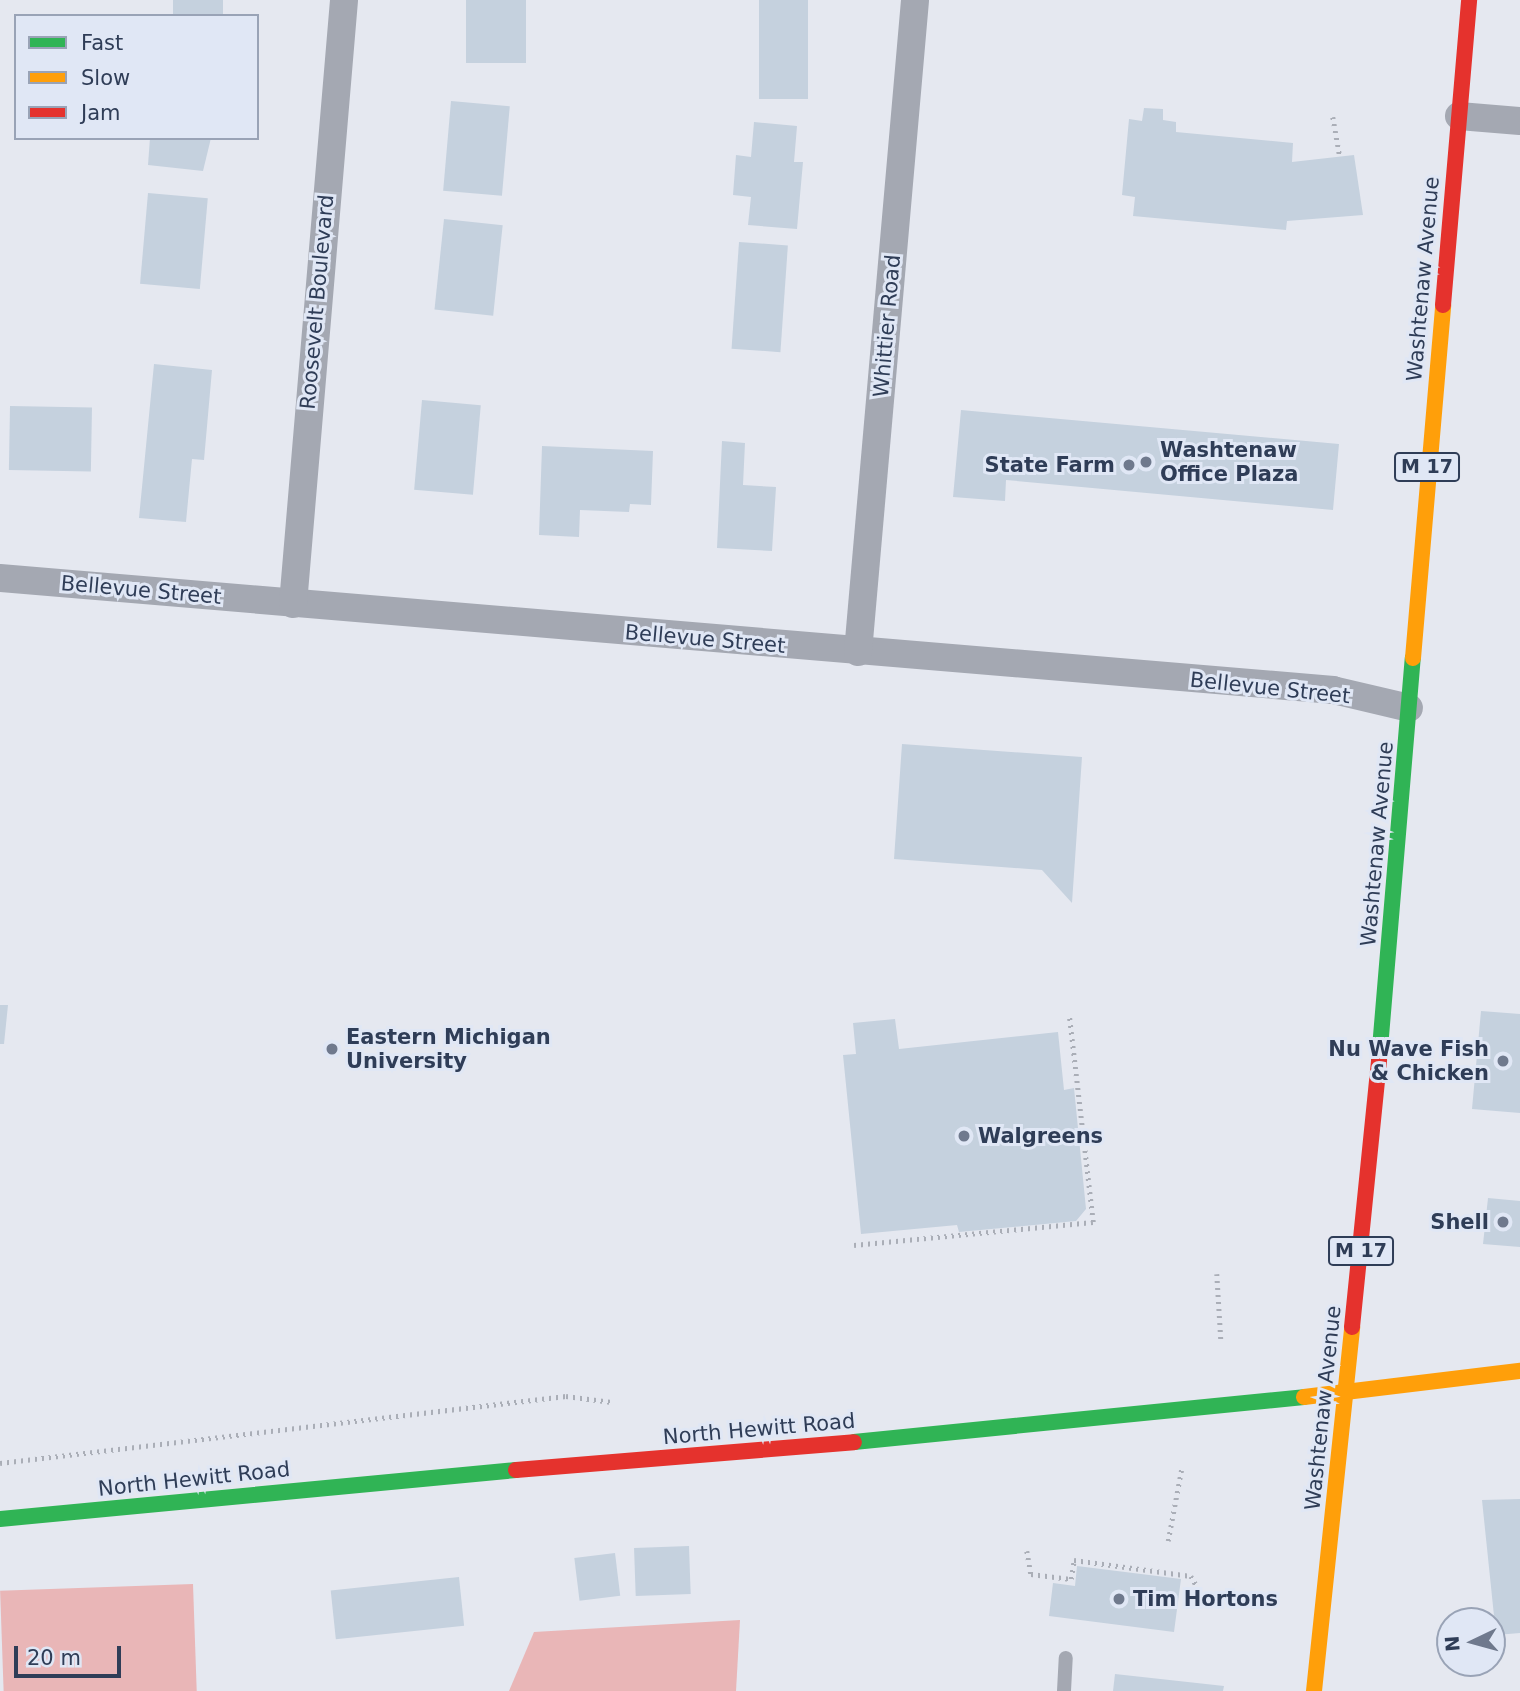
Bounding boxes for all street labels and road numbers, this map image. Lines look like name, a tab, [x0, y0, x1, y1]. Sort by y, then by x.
street label: Washtenaw Avenue	[1401, 175, 1445, 383]
street label: Roosevelt Boulevard	[295, 194, 339, 410]
street label: Whittier Road	[868, 254, 906, 398]
road number: M 17	[1394, 452, 1460, 482]
street label: Bellevue Street	[60, 570, 222, 610]
street label: Bellevue Street	[624, 619, 786, 659]
street label: Bellevue Street	[1189, 667, 1351, 709]
street label: Washtenaw Avenue	[1355, 740, 1399, 948]
road number: M 17	[1328, 1236, 1394, 1266]
street label: Washtenaw Avenue	[1300, 1304, 1346, 1512]
street label: North Hewitt Road	[662, 1408, 856, 1450]
street label: North Hewitt Road	[97, 1456, 291, 1502]

